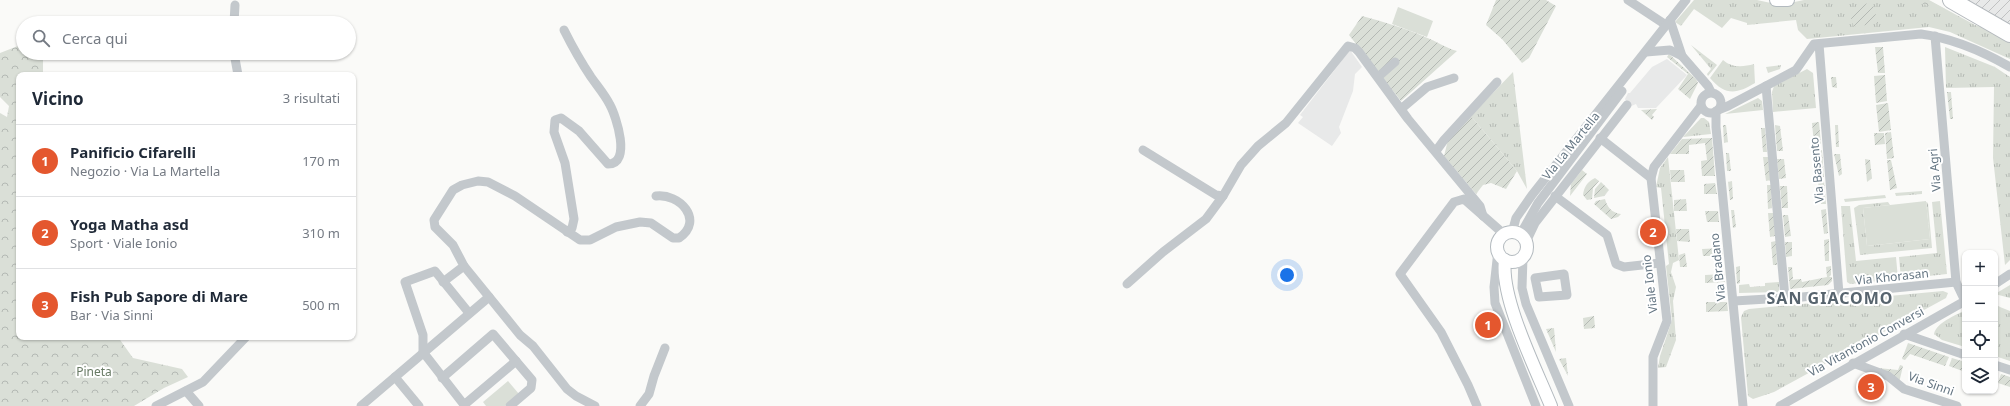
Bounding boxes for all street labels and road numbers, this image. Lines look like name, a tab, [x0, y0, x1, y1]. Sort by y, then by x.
street label: Via La Martella	[1538, 108, 1603, 183]
street label: Via Basento	[1805, 136, 1828, 204]
street label: Via Agri	[1924, 148, 1945, 192]
street label: Via Bradano	[1705, 232, 1730, 302]
street label: Viale Ionio	[1637, 254, 1662, 314]
street label: Via Khorasan	[1854, 264, 1929, 289]
street label: Via Vitantonio Conversi	[1805, 303, 1927, 381]
street label: Via Sinni	[1906, 367, 1957, 400]

